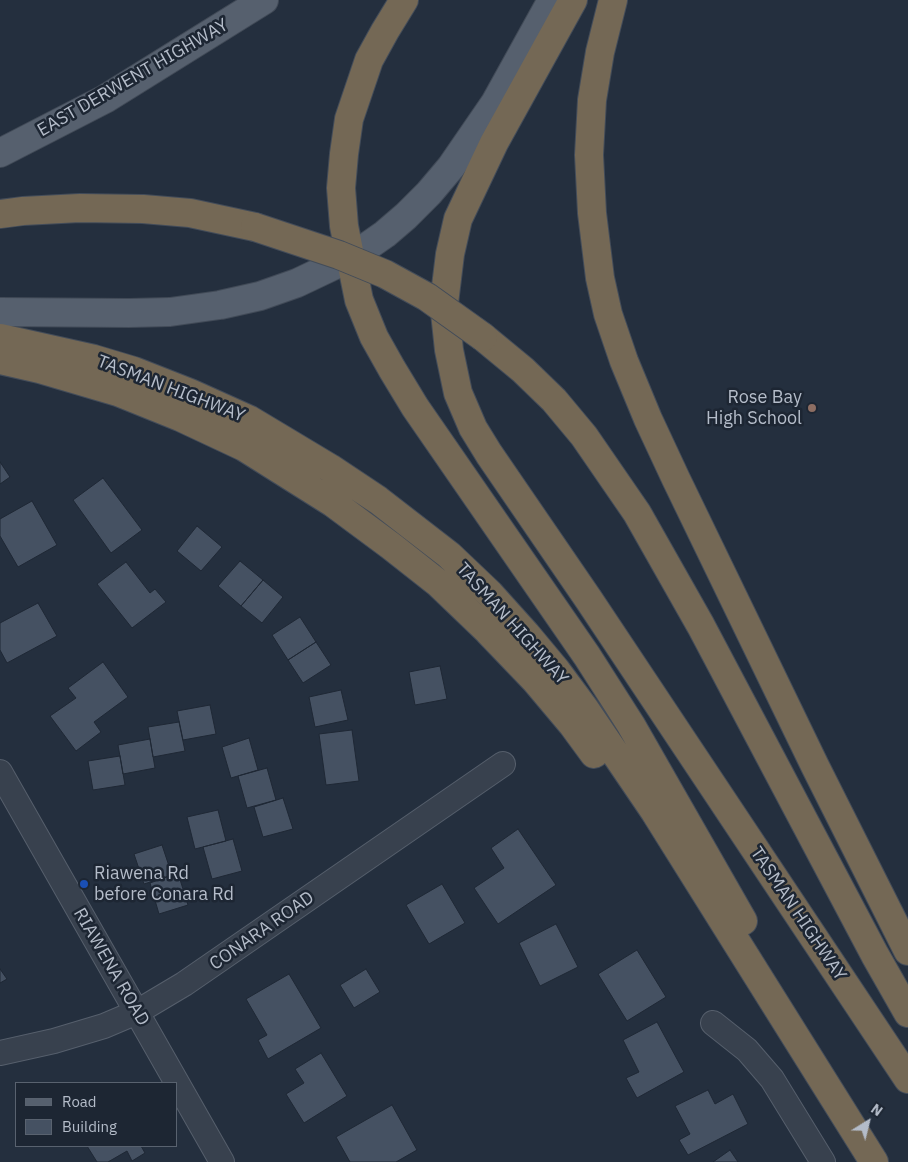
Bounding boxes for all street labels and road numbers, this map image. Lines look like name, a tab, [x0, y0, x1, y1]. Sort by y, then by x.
street label: EAST DERWENT HIGHWAY	[34, 14, 232, 142]
street label: TASMAN HIGHWAY	[94, 351, 248, 427]
street label: TASMAN HIGHWAY	[452, 559, 572, 689]
street label: TASMAN HIGHWAY	[745, 843, 851, 985]
street label: CONARA ROAD	[206, 887, 318, 975]
street label: RIAWENA ROAD	[68, 904, 154, 1030]

